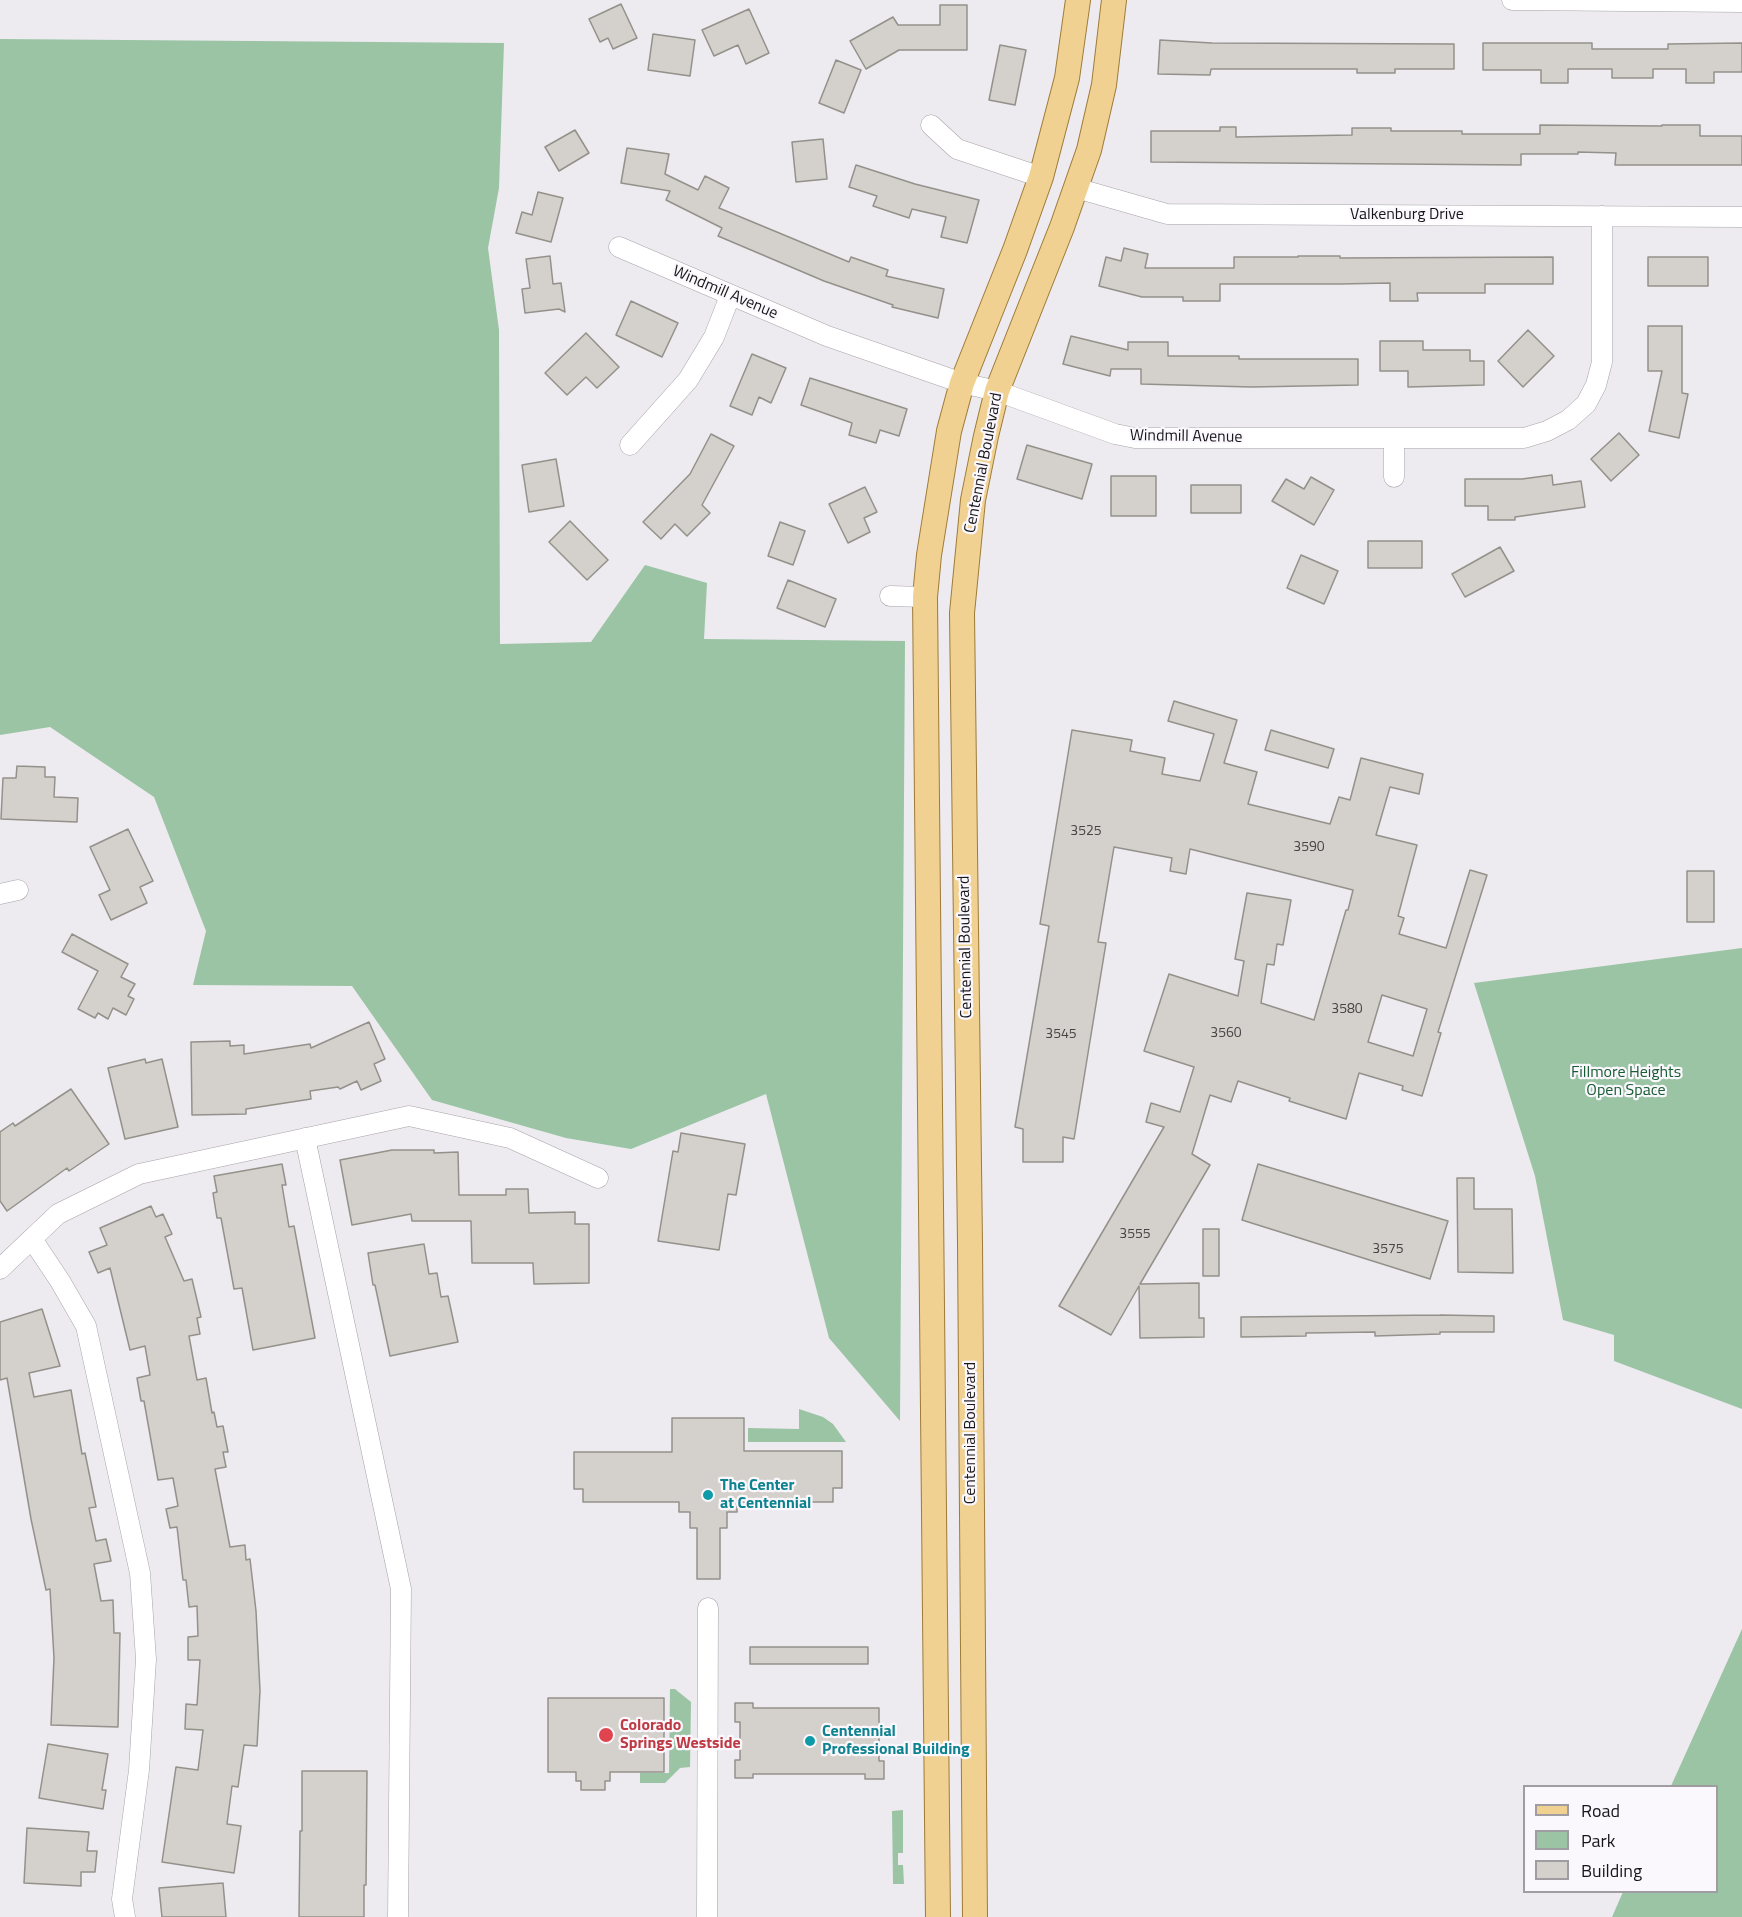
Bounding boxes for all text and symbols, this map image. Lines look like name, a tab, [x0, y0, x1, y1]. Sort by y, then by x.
street label: Valkenburg Drive	[1350, 205, 1464, 225]
street label: Windmill Avenue	[669, 262, 781, 324]
street label: Centennial Boulevard	[961, 391, 1007, 535]
street label: Windmill Avenue	[1130, 426, 1242, 448]
house number: 3525	[1070, 824, 1102, 840]
house number: 3590	[1293, 840, 1325, 856]
street label: Centennial Boulevard	[955, 876, 977, 1018]
house number: 3580	[1331, 1002, 1363, 1018]
house number: 3560	[1210, 1026, 1242, 1042]
house number: 3545	[1045, 1027, 1077, 1043]
park label: Fillmore Heights Open Space	[1571, 1063, 1681, 1101]
house number: 3555	[1119, 1227, 1151, 1243]
house number: 3575	[1372, 1242, 1404, 1258]
street label: Centennial Boulevard	[961, 1362, 981, 1504]
place label: The Center at Centennial	[720, 1476, 811, 1514]
marker: The Center at Centennial	[701, 1488, 715, 1502]
place label: Colorado Springs Westside	[620, 1716, 741, 1754]
place label: Centennial Professional Building	[822, 1722, 970, 1760]
marker: Colorado Springs Westside	[597, 1726, 615, 1744]
marker: Centennial Professional Building	[803, 1734, 817, 1748]
legend	[1523, 1785, 1718, 1893]
text: Road	[1581, 1797, 1620, 1824]
text: Park	[1581, 1827, 1615, 1854]
text: Building	[1581, 1857, 1642, 1884]

